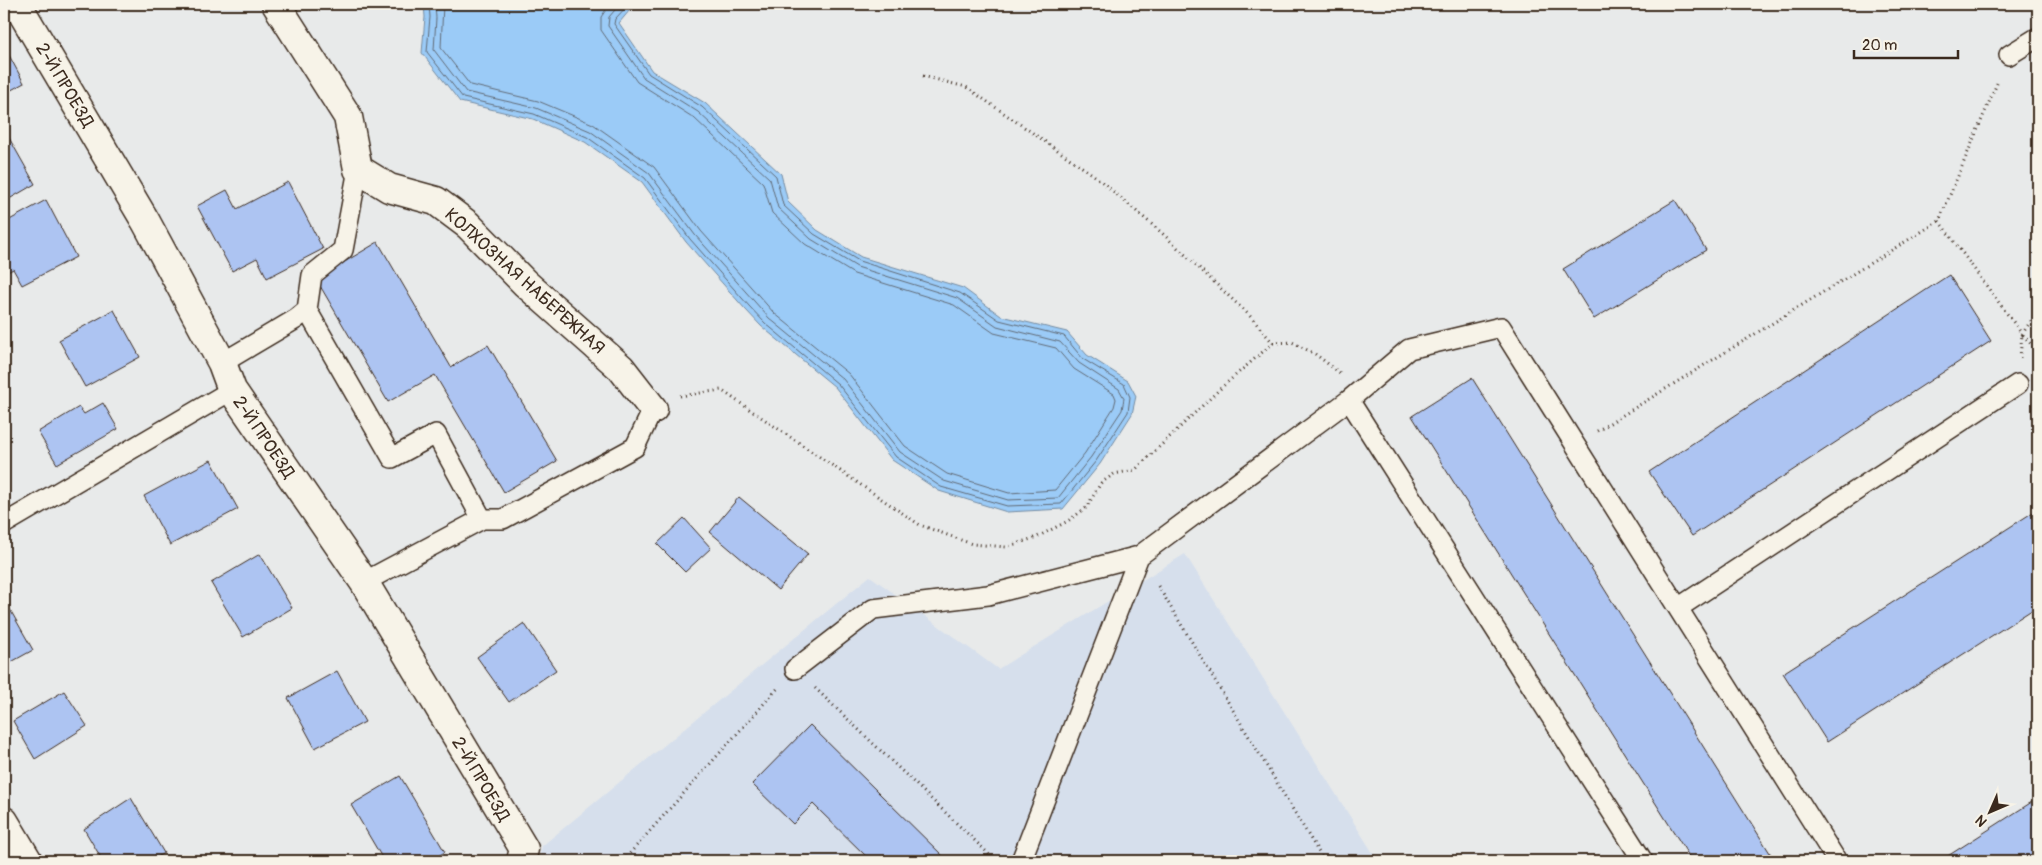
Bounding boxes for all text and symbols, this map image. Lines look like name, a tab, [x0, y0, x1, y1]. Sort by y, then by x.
scale bar	[1854, 28, 1958, 60]
text: 20 m	[1862, 36, 1897, 55]
street label: 2-Й ПРОЕЗД	[30, 39, 99, 132]
street label: КОЛХОЗНАЯ НАБЕРЕЖНАЯ	[440, 203, 610, 359]
street label: 2-Й ПРОЕЗД	[228, 392, 300, 483]
street label: 2-Й ПРОЕЗД	[446, 733, 515, 826]
north arrow	[1964, 788, 2014, 838]
text: N	[1972, 811, 1991, 830]

